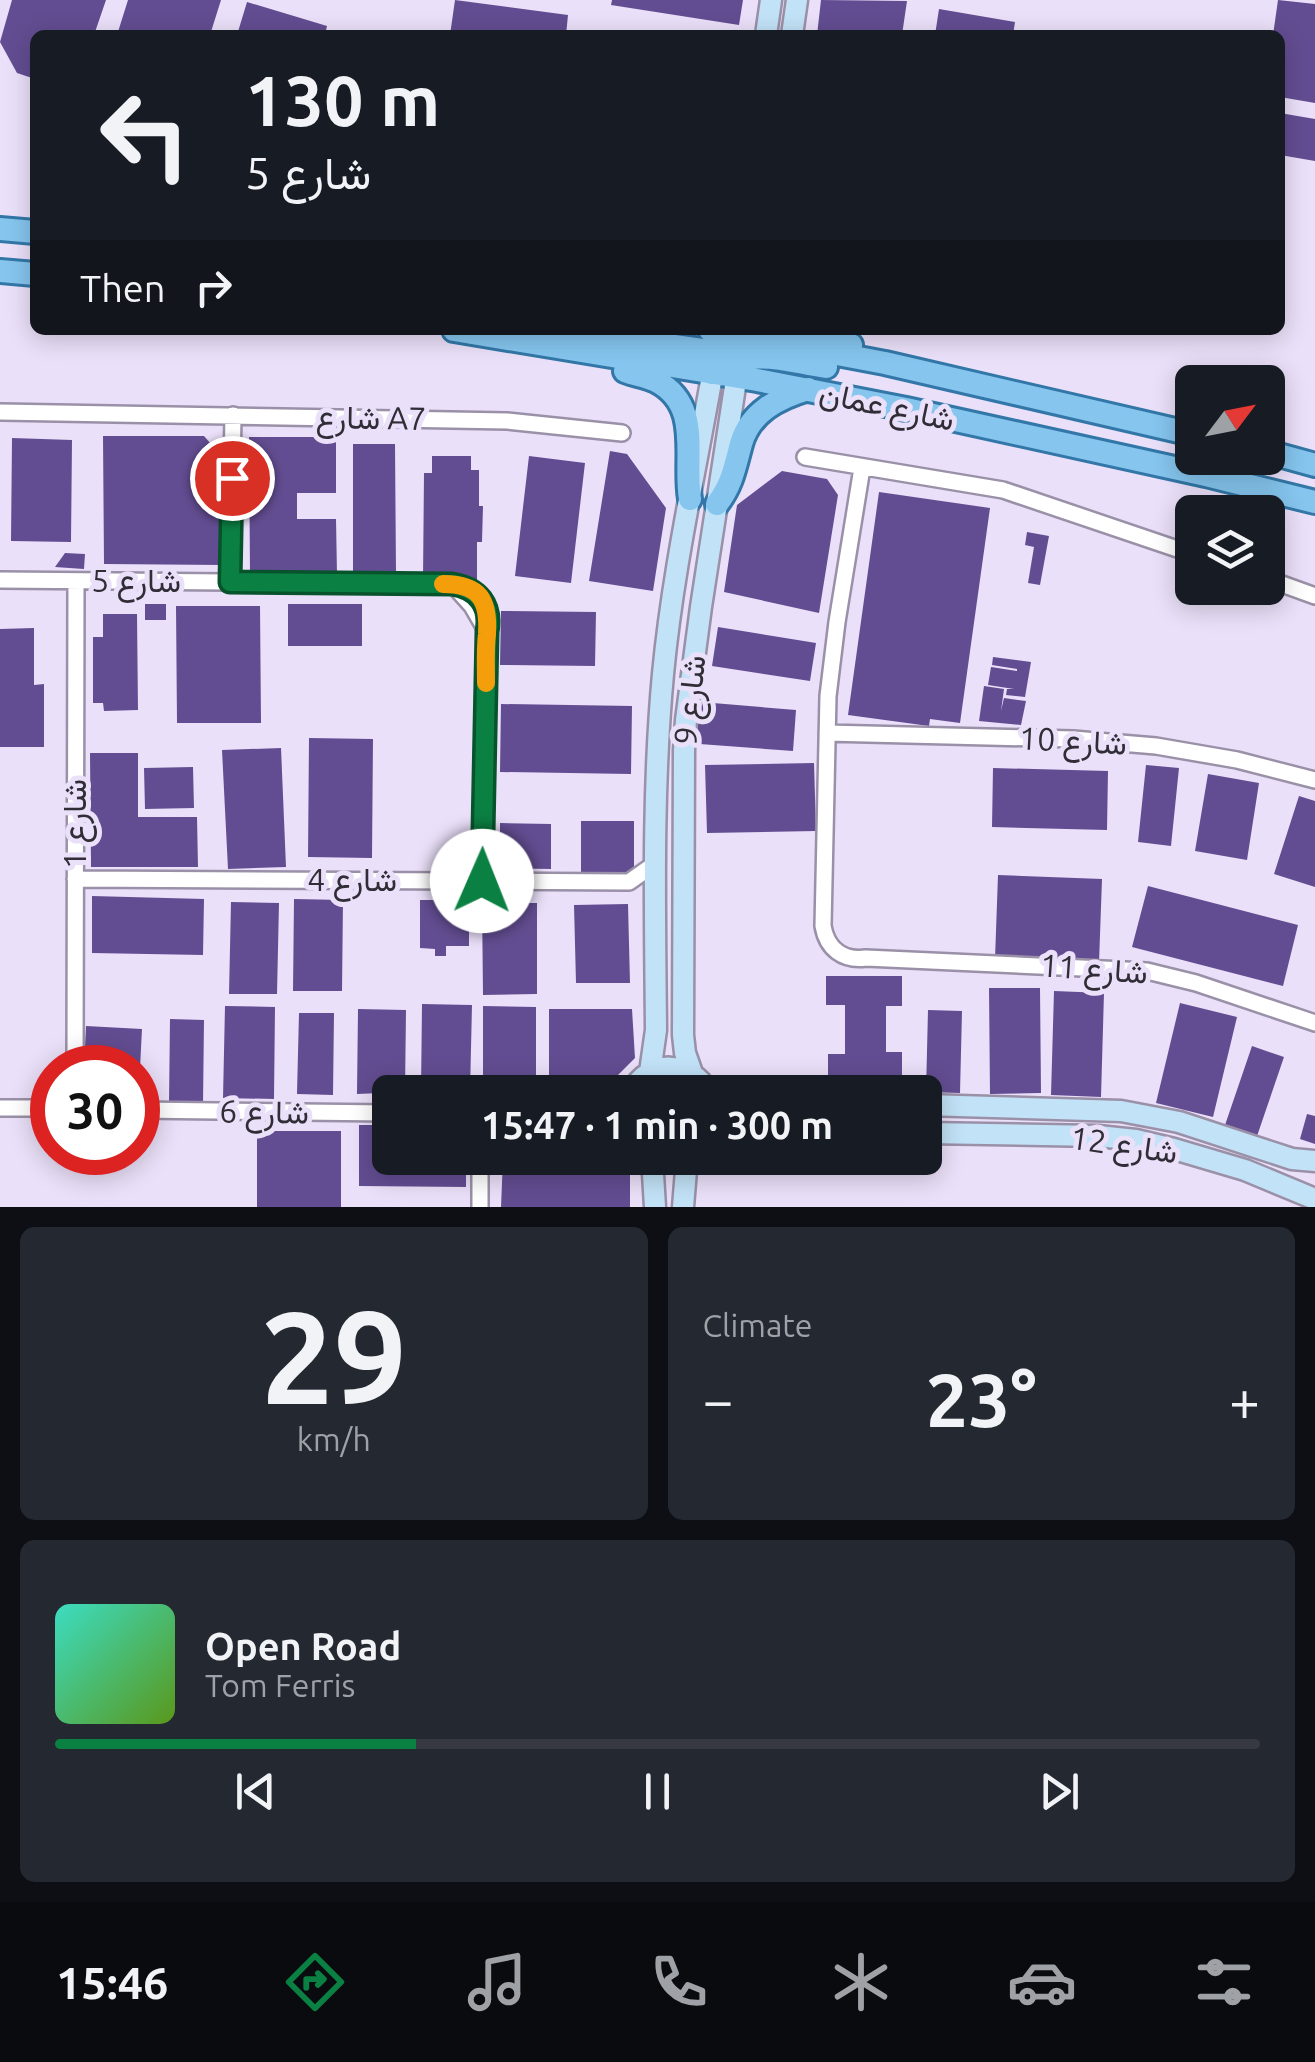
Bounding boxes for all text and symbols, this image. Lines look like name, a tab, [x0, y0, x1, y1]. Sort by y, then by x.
text: 130 m	[245, 61, 440, 139]
icon: left	[80, 70, 210, 200]
text: شارع 5	[245, 147, 371, 198]
icon: right	[186, 260, 241, 315]
text: Then	[80, 267, 166, 309]
north arrow	[1175, 365, 1285, 475]
map controls	[1175, 365, 1285, 605]
street label: شارع عمان	[816, 373, 958, 442]
street label: شارع A7	[315, 398, 427, 441]
pin	[190, 436, 275, 521]
icon: arrive	[205, 451, 260, 506]
button: layers	[1175, 495, 1285, 605]
street label: شارع 5	[91, 562, 181, 603]
street label: شارع 9	[666, 653, 717, 747]
street label: شارع 10	[1018, 719, 1128, 766]
street label: شارع 1	[56, 779, 97, 869]
position arrow	[430, 829, 534, 933]
street label: شارع 4	[307, 861, 397, 902]
street label: شارع 11	[1039, 946, 1149, 995]
speed limit sign: 30	[30, 1045, 160, 1175]
street label: شارع 6	[219, 1092, 309, 1135]
text: 15:47 · 1 min · 300 m	[481, 1104, 833, 1146]
street label: شارع 12	[1068, 1119, 1180, 1174]
text: 29	[260, 1283, 407, 1429]
text: Climate	[703, 1307, 813, 1343]
text: 23°	[926, 1357, 1037, 1441]
text: −	[703, 1369, 734, 1430]
text: +	[1229, 1369, 1260, 1430]
text: km/h	[297, 1421, 371, 1457]
text: Open Road	[205, 1625, 401, 1667]
text: Tom Ferris	[205, 1667, 355, 1703]
icon: previous	[228, 1764, 283, 1819]
icon: pause	[630, 1764, 685, 1819]
icon: next	[1032, 1764, 1087, 1819]
icon: directions	[280, 1947, 350, 2017]
icon: music	[462, 1947, 532, 2017]
icon: phone	[644, 1947, 714, 2017]
icon: climate	[826, 1947, 896, 2017]
icon: car	[1007, 1947, 1077, 2017]
icon: filters	[1189, 1947, 1259, 2017]
text: 15:46	[56, 1957, 168, 2008]

